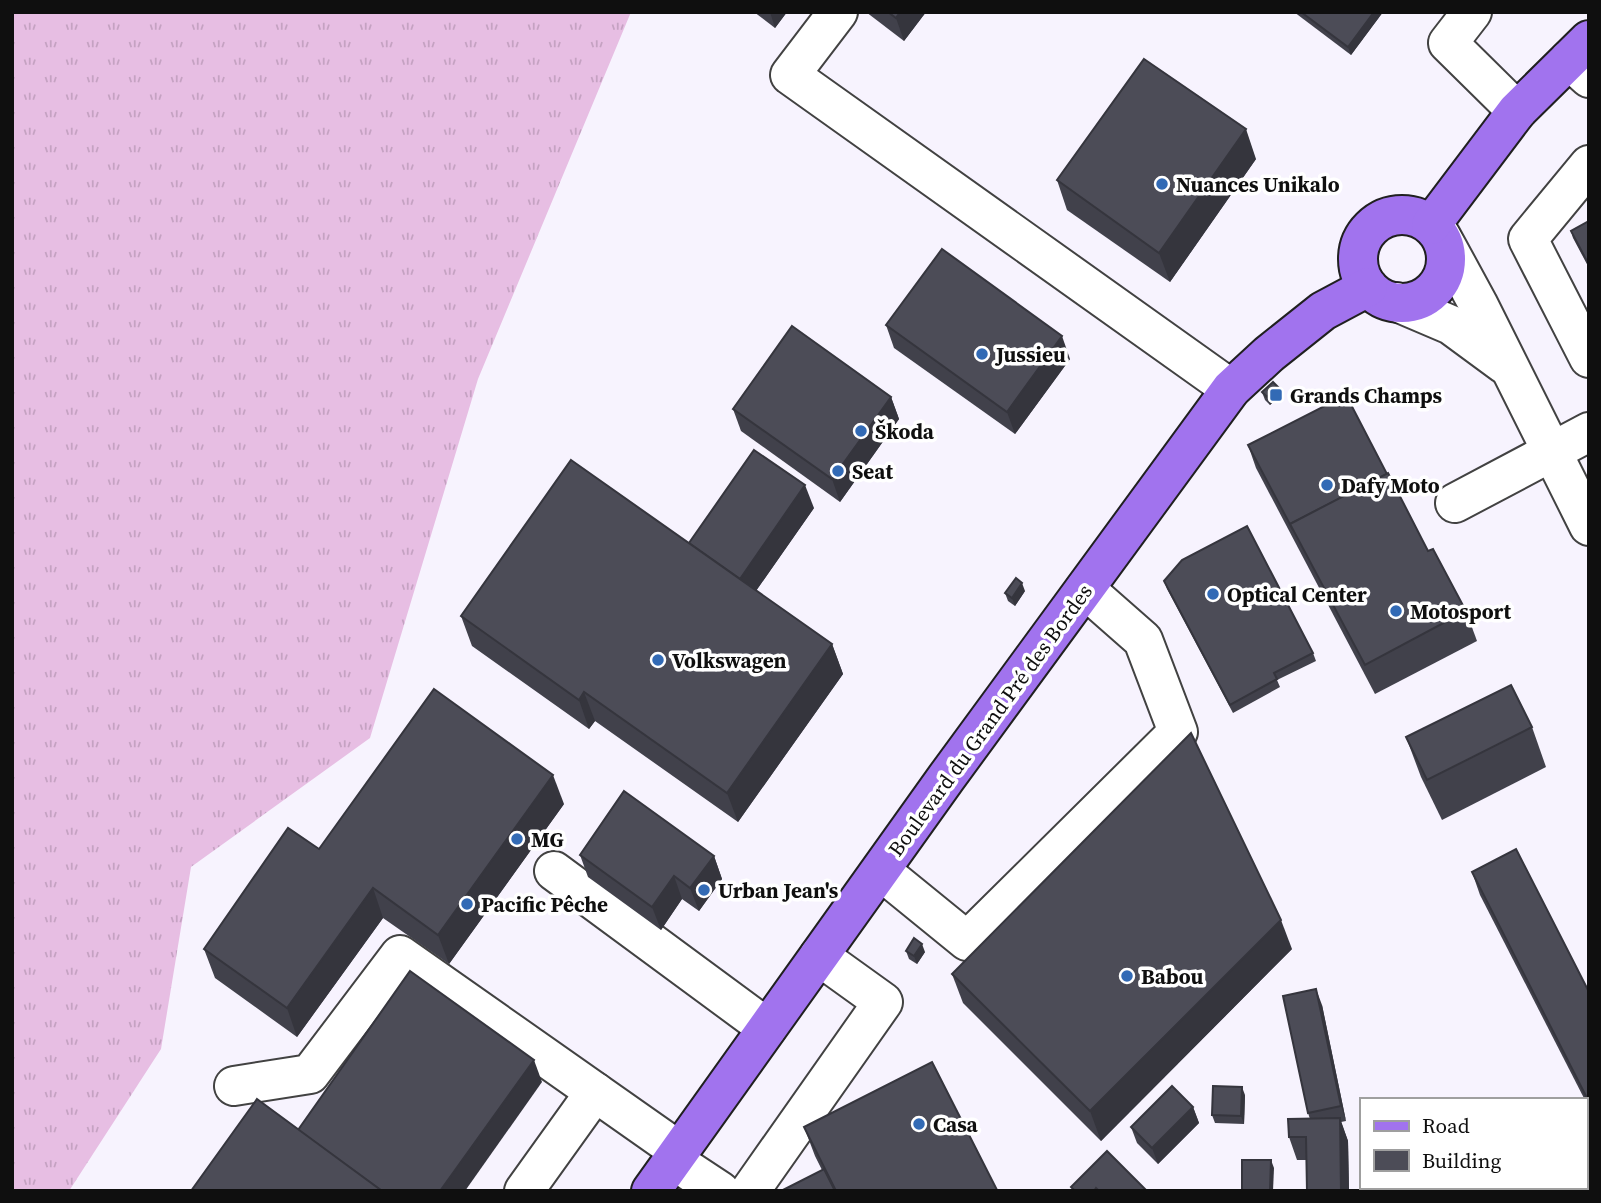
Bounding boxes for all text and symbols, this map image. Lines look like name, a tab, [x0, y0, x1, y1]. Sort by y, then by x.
place label: Nuances Unikalo	[1176, 170, 1340, 199]
marker: Nuances Unikalo	[1154, 176, 1170, 192]
place label: Jussieu	[994, 340, 1066, 369]
marker: Jussieu	[974, 346, 990, 362]
place label: Grands Champs	[1290, 381, 1443, 410]
marker: Grands Champs	[1268, 387, 1284, 403]
place label: Škoda	[875, 417, 935, 446]
marker: Škoda	[853, 423, 869, 439]
place label: Seat	[852, 457, 893, 486]
marker: Seat	[830, 463, 846, 479]
place label: Dafy Moto	[1341, 471, 1440, 500]
marker: Dafy Moto	[1319, 477, 1335, 493]
street label: Boulevard du Grand Pré des Bordes	[881, 578, 1099, 862]
place label: Optical Center	[1227, 580, 1367, 609]
marker: Optical Center	[1205, 586, 1221, 602]
place label: Motosport	[1410, 597, 1511, 626]
marker: Motosport	[1388, 603, 1404, 619]
place label: Volkswagen	[672, 646, 787, 675]
marker: Volkswagen	[650, 652, 666, 668]
place label: MG	[531, 825, 564, 854]
marker: MG	[509, 831, 525, 847]
place label: Urban Jean's	[718, 876, 839, 905]
marker: Urban Jean's	[696, 882, 712, 898]
place label: Pacific Pêche	[481, 890, 608, 919]
marker: Pacific Pêche	[459, 896, 475, 912]
place label: Babou	[1141, 962, 1204, 991]
marker: Babou	[1119, 968, 1135, 984]
legend	[1360, 1098, 1587, 1189]
place label: Casa	[933, 1110, 979, 1139]
text: Road	[1422, 1111, 1470, 1140]
marker: Casa	[911, 1116, 927, 1132]
text: Building	[1422, 1146, 1501, 1175]

